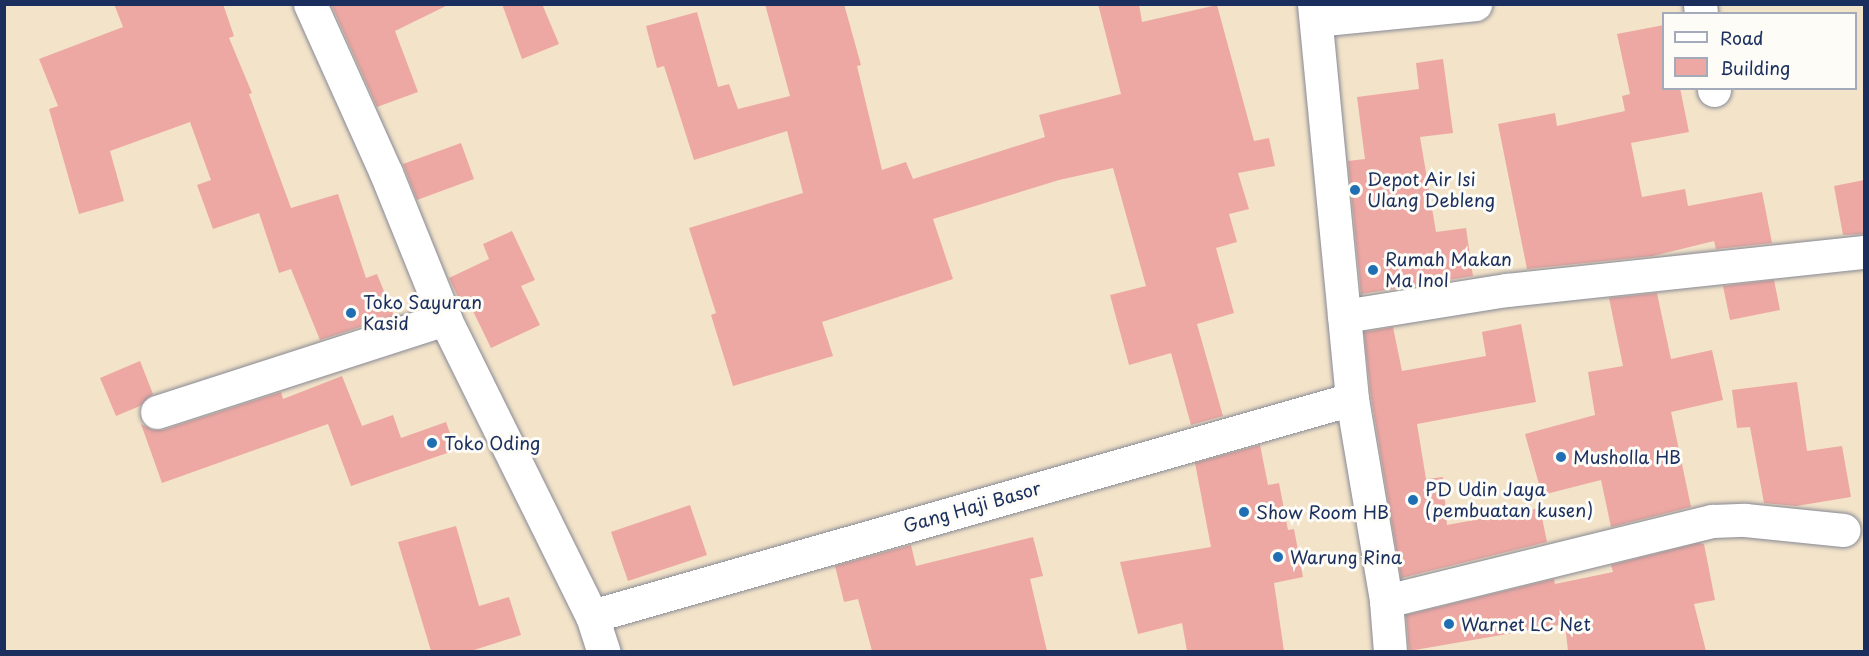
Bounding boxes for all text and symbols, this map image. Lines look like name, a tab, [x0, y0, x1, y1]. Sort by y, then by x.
legend	[1662, 12, 1857, 90]
text: Road	[1720, 24, 1764, 51]
text: Building	[1720, 54, 1790, 81]
place label: Depot Air Isi Ulang Debleng	[1367, 169, 1494, 212]
marker: Depot Air Isi Ulang Debleng	[1348, 183, 1362, 197]
place label: Rumah Makan Ma Inol	[1385, 249, 1512, 292]
marker: Rumah Makan Ma Inol	[1366, 263, 1380, 277]
place label: Toko Sayuran Kasid	[363, 292, 483, 334]
marker: Toko Sayuran Kasid	[344, 306, 358, 320]
place label: Toko Oding	[444, 432, 541, 454]
marker: Toko Oding	[425, 436, 439, 450]
place label: Musholla HB	[1573, 446, 1681, 468]
marker: Musholla HB	[1554, 450, 1568, 464]
street label: Gang Haji Basor	[900, 477, 1044, 537]
place label: PD Udin Jaya (pembuatan kusen)	[1425, 479, 1593, 522]
marker: PD Udin Jaya (pembuatan kusen)	[1406, 493, 1420, 507]
place label: Show Room HB	[1256, 501, 1389, 523]
marker: Show Room HB	[1237, 505, 1251, 519]
place label: Warung Rina	[1290, 546, 1403, 568]
marker: Warung Rina	[1271, 550, 1285, 564]
place label: Warnet LC Net	[1461, 613, 1593, 635]
marker: Warnet LC Net	[1442, 617, 1456, 631]

